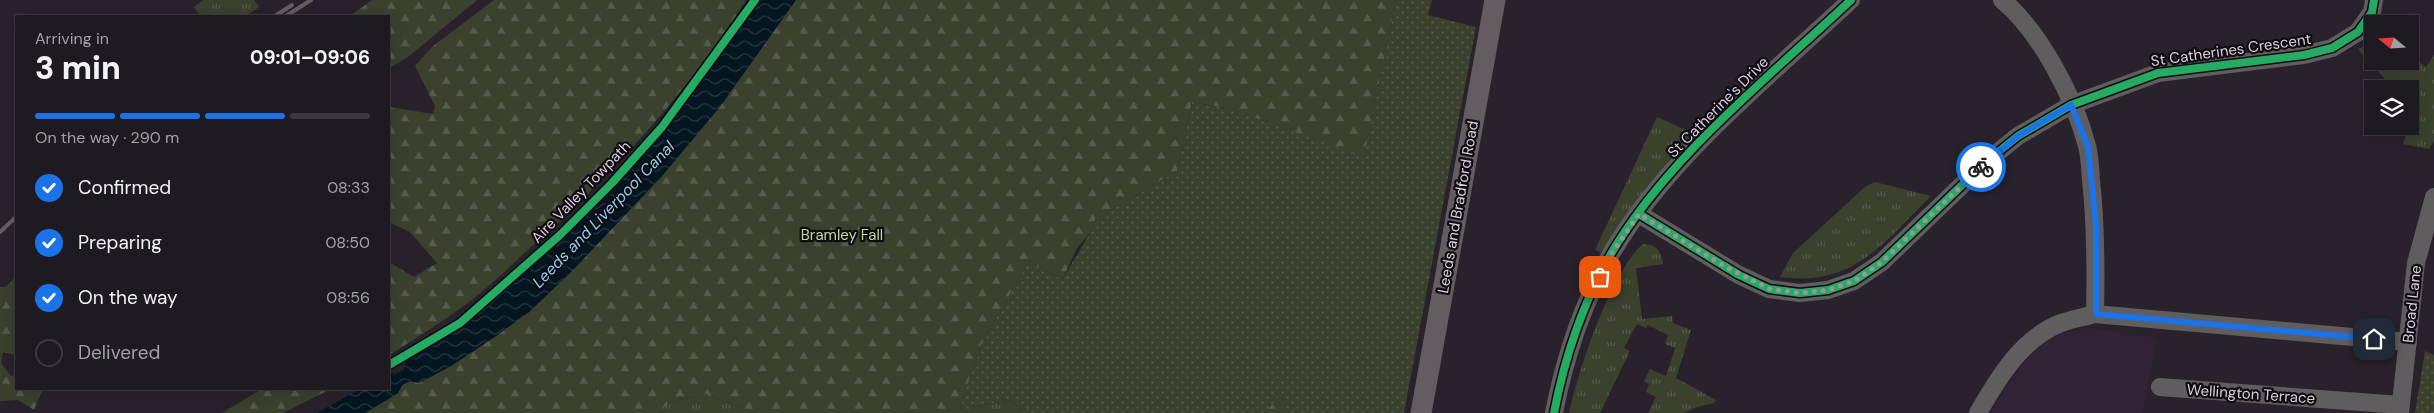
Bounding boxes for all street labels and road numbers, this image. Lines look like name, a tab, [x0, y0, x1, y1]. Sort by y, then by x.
street label: St Catherines Crescent	[2150, 29, 2313, 71]
street label: St Catherine's Drive	[1663, 52, 1773, 162]
street label: Leeds and Bradford Road	[1433, 119, 1483, 295]
street label: Aire Valley Towpath	[527, 137, 635, 247]
street label: Broad Lane	[2398, 264, 2426, 344]
street label: Wellington Terrace	[2186, 380, 2316, 408]

